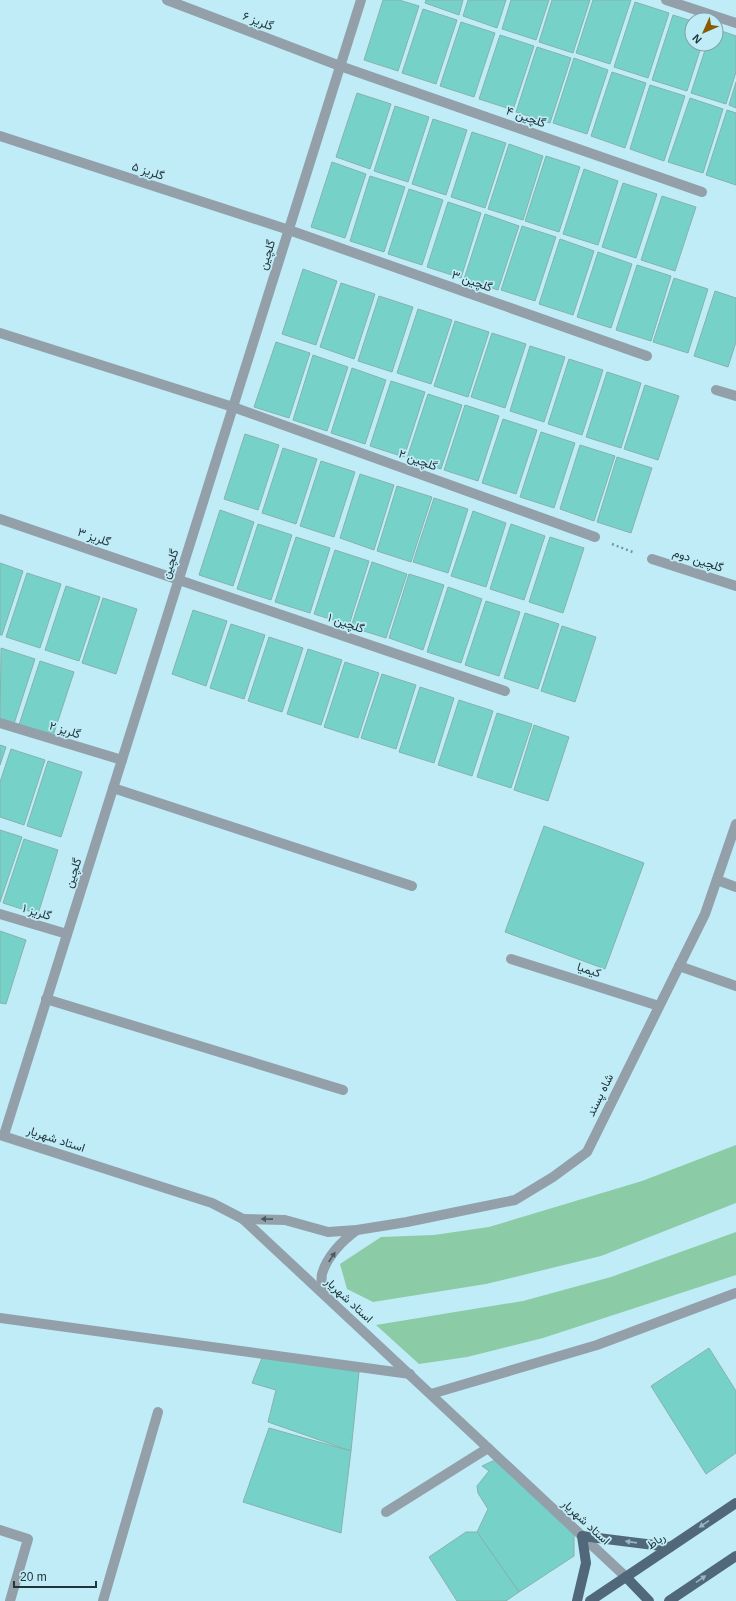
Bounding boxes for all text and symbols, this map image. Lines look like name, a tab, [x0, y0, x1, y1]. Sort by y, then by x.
street label: گلریز ۶	[240, 9, 275, 34]
north arrow	[684, 12, 724, 52]
text: N	[690, 32, 704, 46]
street label: گلچین ۴	[504, 104, 548, 131]
street label: گلریز ۵	[130, 159, 166, 184]
street label: گلچین	[256, 238, 279, 272]
street label: گلچین ۳	[450, 268, 494, 295]
street label: گلچین ۲	[396, 447, 439, 474]
street label: گلریز ۳	[75, 525, 112, 550]
street label: گلچین دوم	[671, 545, 725, 576]
street label: گلچین	[159, 547, 182, 581]
street label: گلچین ۱	[326, 610, 366, 637]
street label: گلریز ۲	[47, 719, 82, 742]
street label: گلچین	[62, 856, 85, 890]
street label: گلریز ۱	[21, 901, 53, 924]
street label: کیمیا	[575, 960, 603, 980]
street label: شاه پسند	[584, 1071, 617, 1119]
street label: استاد شهریار	[24, 1123, 87, 1156]
one-way arrow	[260, 1216, 273, 1222]
one-way arrow	[328, 1251, 336, 1262]
street label: استاد شهریار	[321, 1274, 376, 1326]
street label: استاد شهریار	[558, 1496, 613, 1548]
one-way arrow	[698, 1520, 709, 1528]
street label: رباط	[644, 1530, 669, 1553]
one-way arrow	[625, 1539, 637, 1545]
scale bar	[14, 1563, 96, 1589]
text: 20 m	[20, 1570, 47, 1584]
one-way arrow	[696, 1575, 707, 1583]

